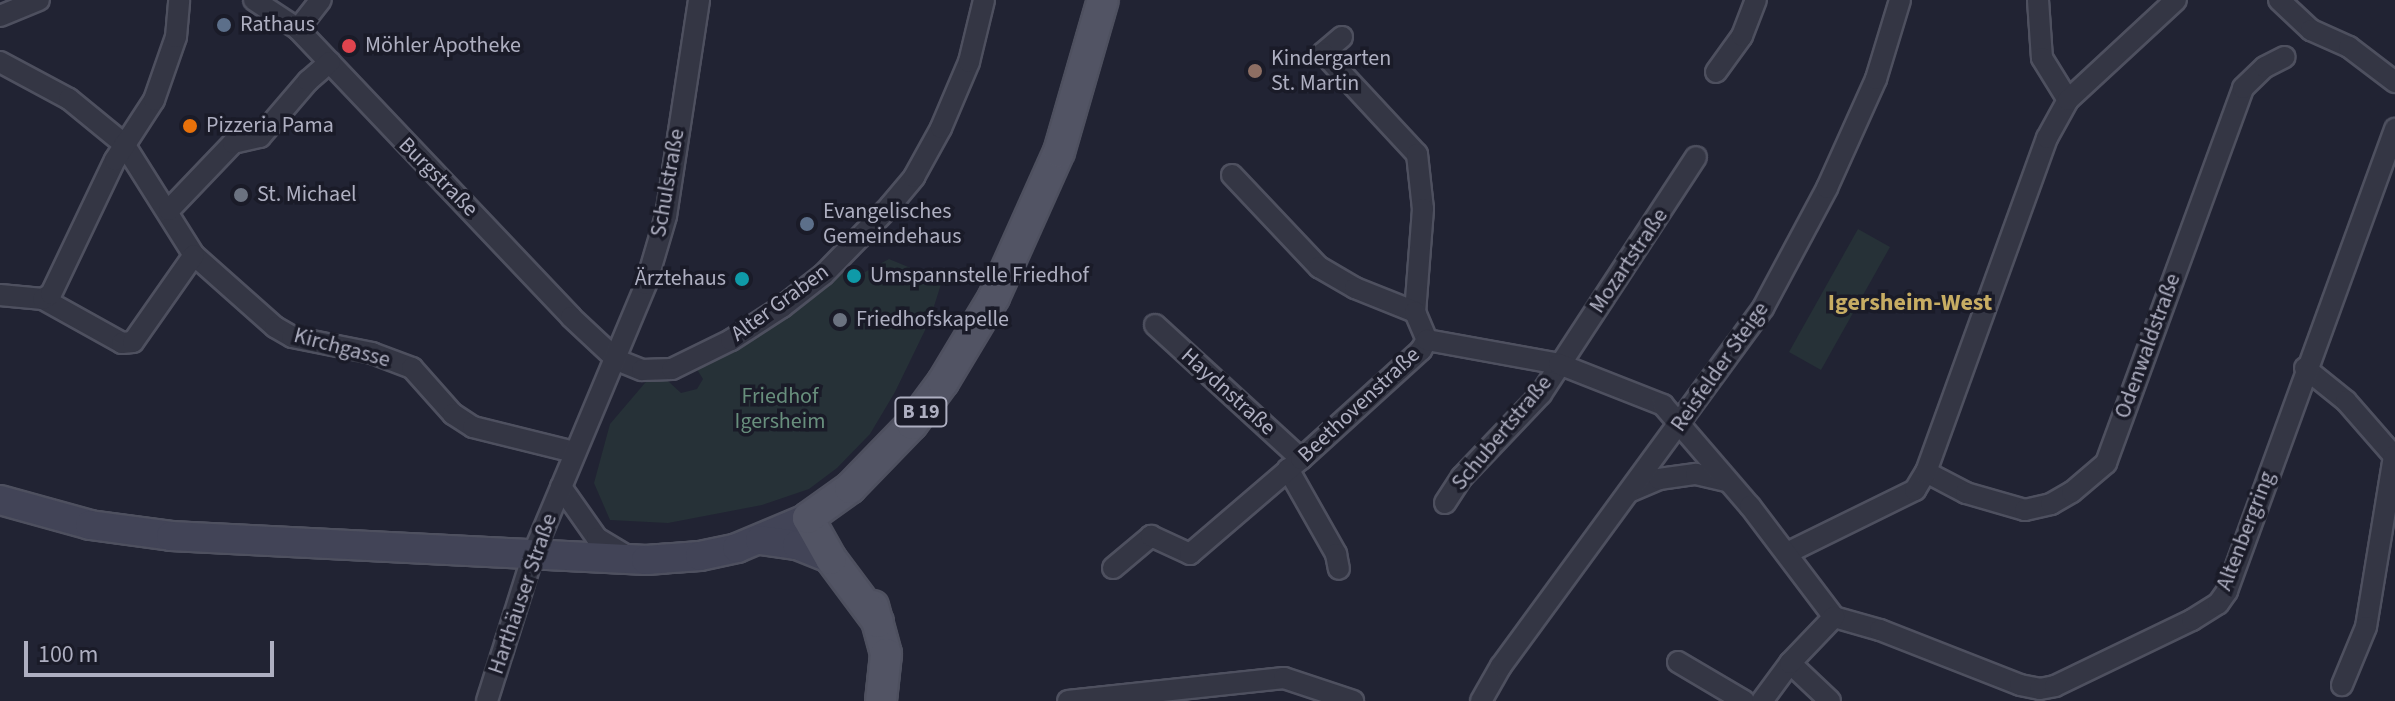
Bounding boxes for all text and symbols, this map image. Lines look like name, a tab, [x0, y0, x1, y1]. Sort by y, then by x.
place label: Rathaus	[240, 12, 315, 38]
marker: Rathaus	[215, 16, 233, 34]
place label: Möhler Apotheke	[365, 33, 521, 59]
marker: Möhler Apotheke	[340, 37, 358, 55]
place label: Kindergarten St. Martin	[1271, 45, 1391, 96]
marker: Kindergarten St. Martin	[1246, 62, 1264, 80]
place label: Pizzeria Pama	[206, 113, 334, 139]
marker: Pizzeria Pama	[181, 117, 199, 135]
street label: Schulstraße	[646, 127, 690, 239]
street label: Burgstraße	[393, 132, 483, 222]
place label: St. Michael	[257, 182, 357, 208]
marker: St. Michael	[232, 186, 250, 204]
place label: Evangelisches Gemeindehaus	[823, 198, 961, 250]
street label: Mozartstraße	[1584, 204, 1674, 318]
marker: Evangelisches Gemeindehaus	[798, 215, 816, 233]
street label: Alter Graben	[726, 259, 834, 347]
place label: Umspannstelle Friedhof	[870, 263, 1089, 289]
place label: Ärztehaus	[635, 266, 726, 292]
marker: Umspannstelle Friedhof	[845, 267, 863, 285]
marker: Ärztehaus	[733, 270, 751, 288]
street label: Odenwaldstraße	[2110, 270, 2186, 422]
district label: Igersheim-West	[1828, 289, 1992, 317]
street label: Reisfelder Steige	[1666, 297, 1774, 437]
place label: Friedhofskapelle	[856, 307, 1009, 333]
marker: Friedhofskapelle	[831, 311, 849, 329]
street label: Kirchgasse	[291, 322, 393, 374]
street label: Beethovenstraße	[1293, 342, 1425, 468]
street label: Haydnstraße	[1175, 343, 1281, 441]
street label: Schubertstraße	[1446, 370, 1558, 496]
park label: Friedhof Igersheim	[735, 383, 825, 434]
road number: B 19	[893, 396, 949, 428]
street label: Altenbergring	[2211, 468, 2281, 594]
street label: Harthäuser Straße	[483, 510, 563, 678]
scale bar	[28, 625, 278, 675]
text: 100 m	[38, 637, 98, 672]

